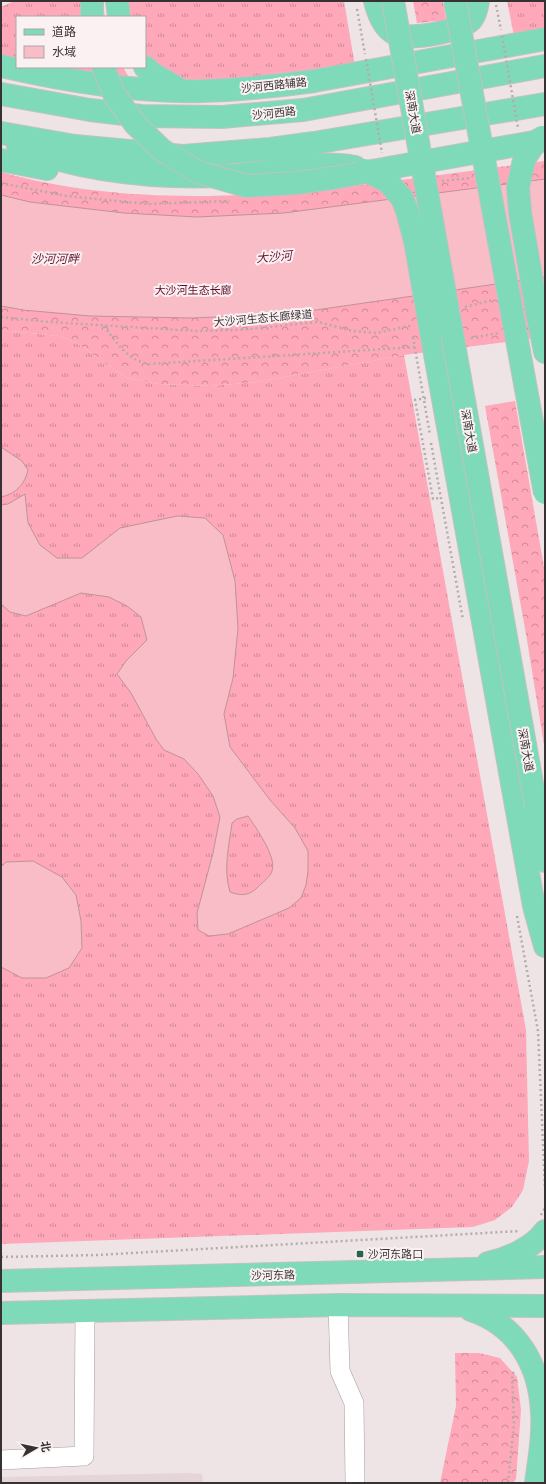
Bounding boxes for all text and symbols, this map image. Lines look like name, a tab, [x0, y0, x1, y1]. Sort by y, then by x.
legend	[16, 16, 146, 68]
text: 道路	[52, 25, 76, 39]
text: 水域	[52, 45, 76, 59]
street label: 沙河西路辅路	[241, 76, 308, 95]
street label: 深南大道	[402, 89, 423, 135]
street label: 沙河西路	[251, 105, 297, 122]
water label: 大沙河	[255, 248, 295, 266]
water label: 沙河河畔	[31, 252, 81, 266]
park label: 大沙河生态长廊	[155, 284, 232, 297]
street label: 大沙河生态长廊绿道	[213, 308, 313, 329]
street label: 深南大道	[458, 408, 479, 454]
street label: 深南大道	[515, 727, 536, 773]
place label: 沙河东路口	[368, 1248, 423, 1261]
marker: 沙河东路口	[355, 1249, 365, 1259]
street label: 沙河东路	[251, 1269, 295, 1282]
north arrow	[16, 1428, 56, 1468]
text: 北	[38, 1440, 53, 1453]

